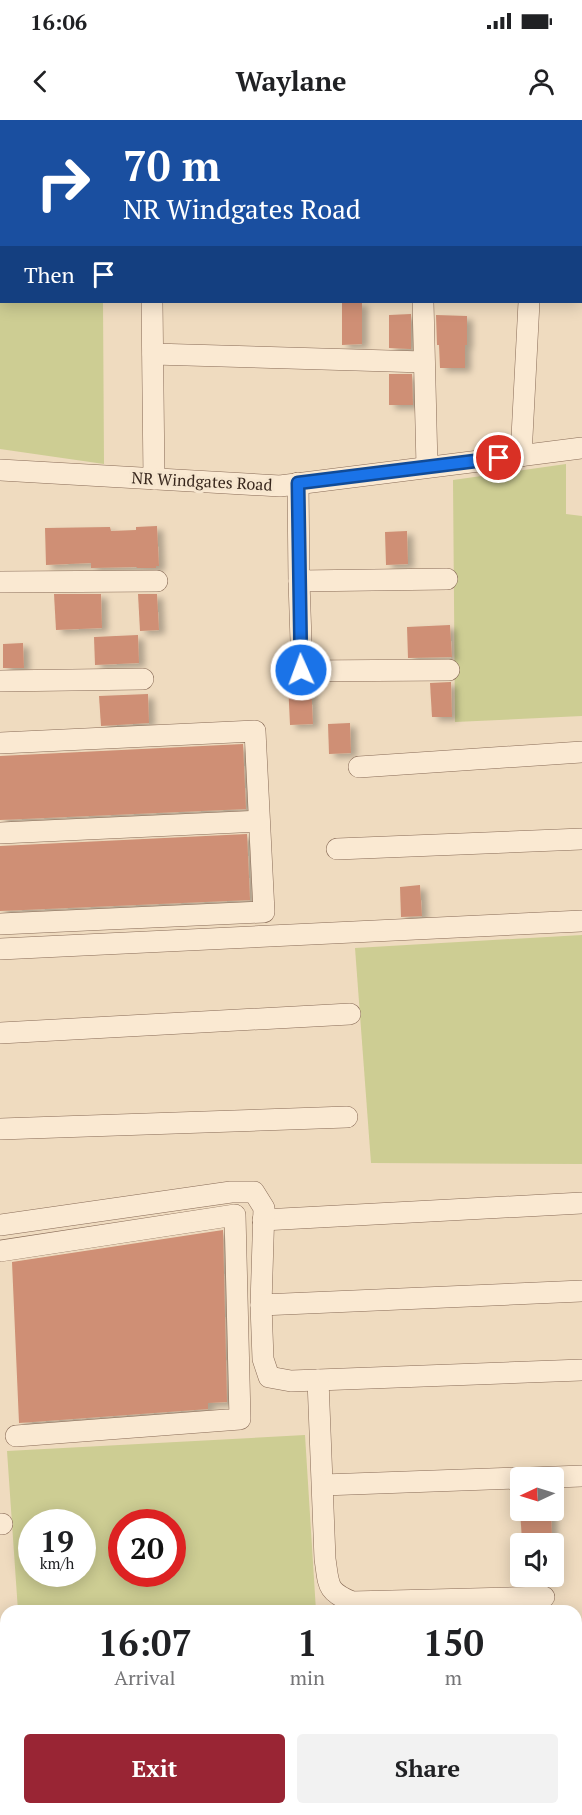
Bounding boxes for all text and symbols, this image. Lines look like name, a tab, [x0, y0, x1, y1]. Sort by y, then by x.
text: 16:06	[30, 7, 87, 36]
text: Waylane	[235, 63, 347, 99]
icon: back	[24, 65, 57, 98]
icon: person	[525, 65, 558, 98]
text: 70 m	[123, 137, 221, 193]
icon: right	[24, 144, 102, 222]
text: NR Windgates Road	[123, 191, 361, 227]
icon: arrive	[87, 258, 120, 291]
text: Then	[24, 260, 75, 289]
pin	[473, 432, 524, 483]
icon: arrive	[482, 441, 515, 474]
street label: NR Windgates Road	[131, 466, 273, 496]
position arrow	[269, 638, 333, 702]
north arrow	[510, 1467, 564, 1521]
map controls	[510, 1467, 564, 1587]
speed limit sign: 20	[108, 1509, 186, 1587]
text: 19	[40, 1521, 74, 1561]
button: sound	[510, 1533, 564, 1587]
text: km/h	[40, 1553, 74, 1573]
text: 16:07	[98, 1619, 192, 1666]
text: 1	[297, 1619, 318, 1666]
text: 150	[423, 1619, 484, 1666]
text: Arrival	[114, 1664, 176, 1691]
text: min	[290, 1664, 325, 1691]
text: m	[445, 1664, 462, 1691]
button: Exit	[24, 1734, 285, 1803]
button: Share	[297, 1734, 558, 1803]

